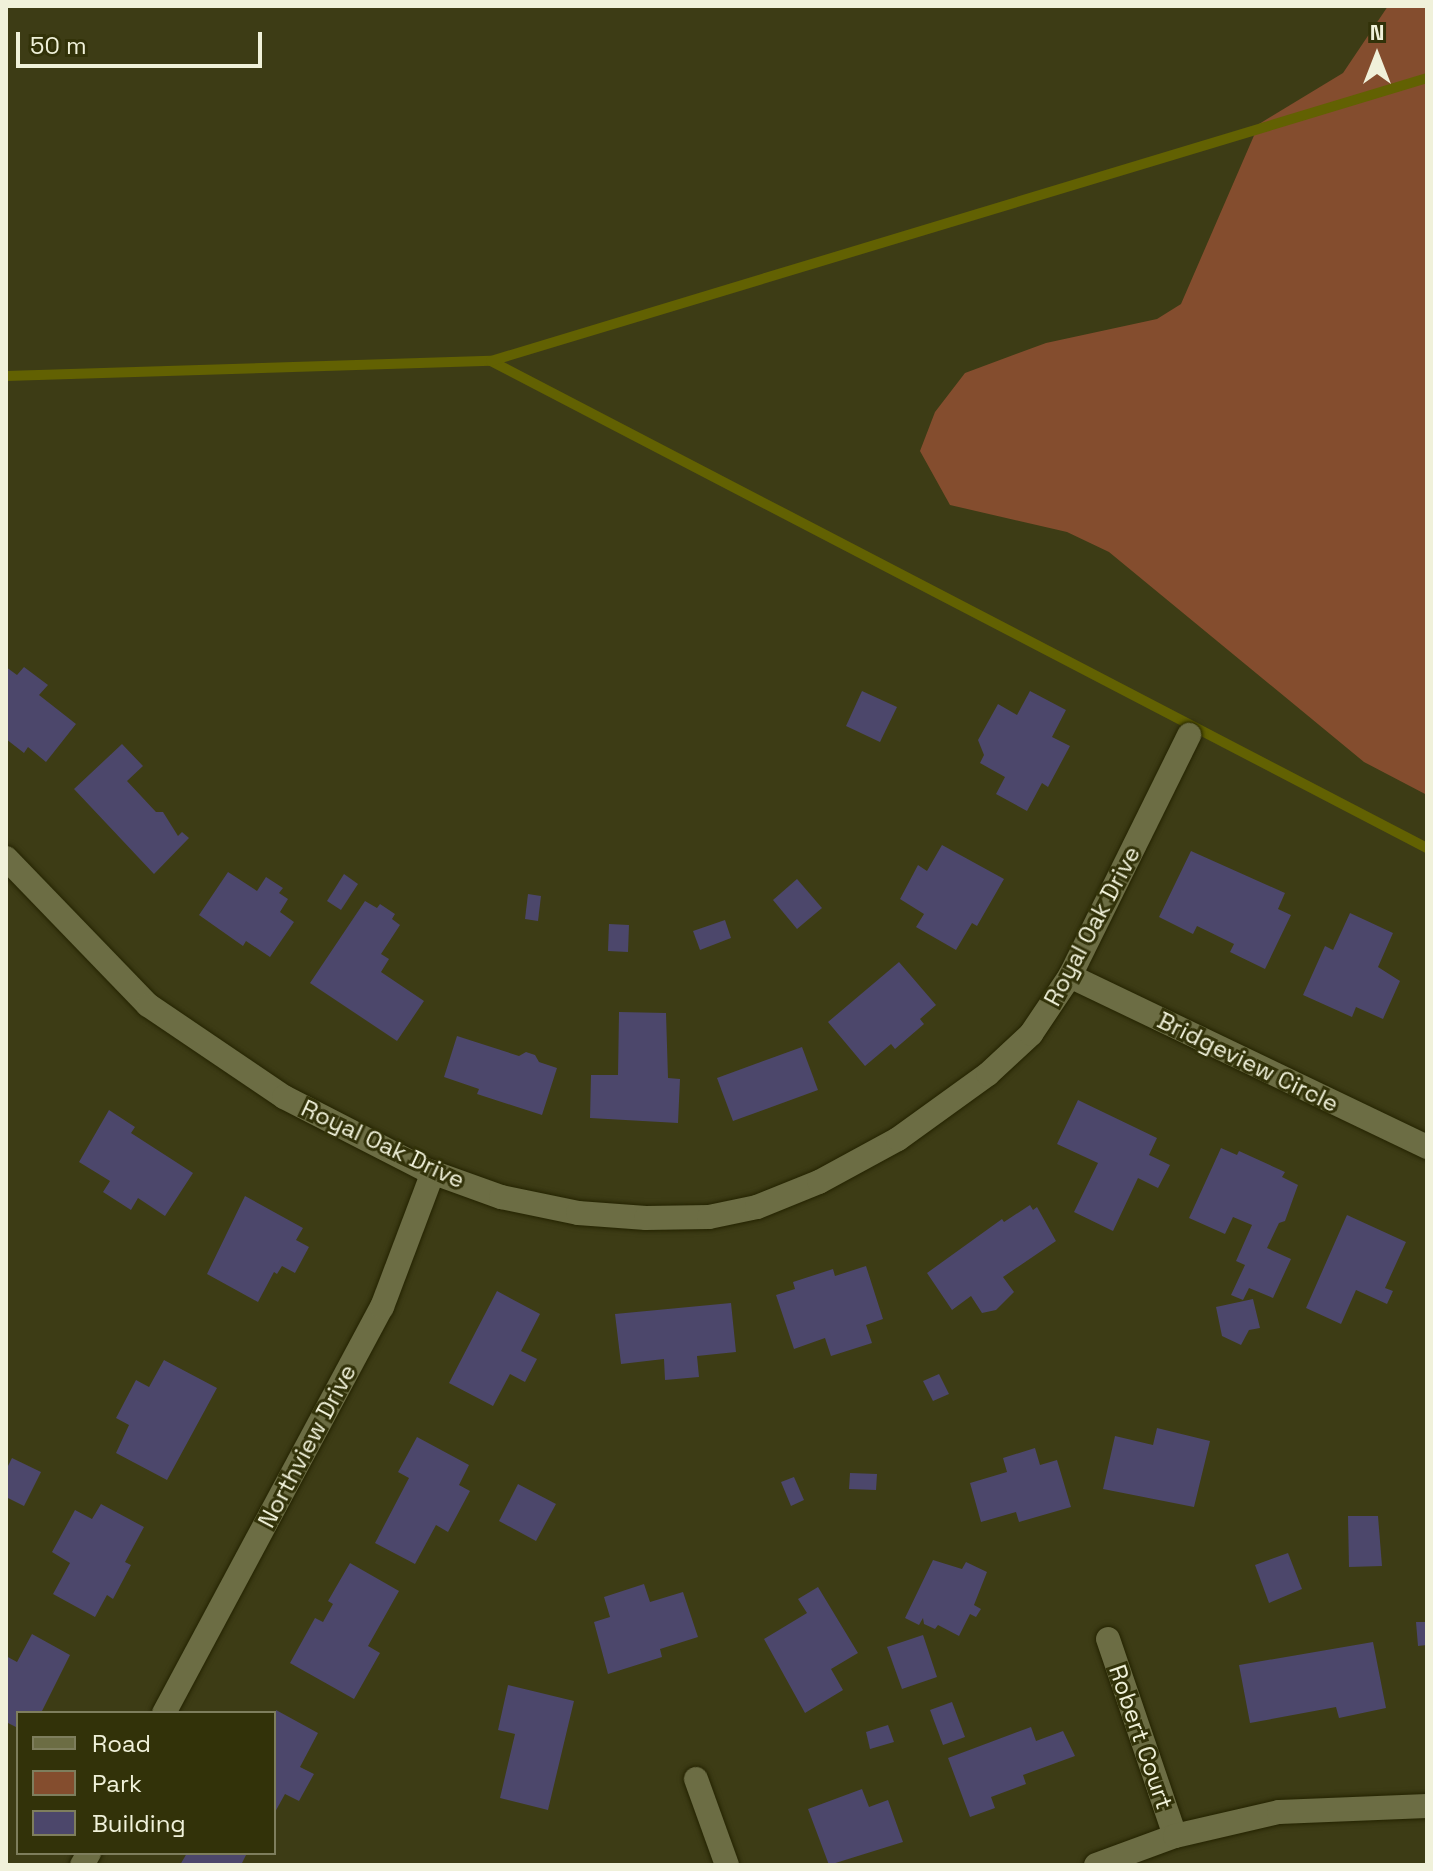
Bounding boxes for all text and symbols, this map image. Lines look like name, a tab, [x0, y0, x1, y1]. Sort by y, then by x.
scale bar	[20, 16, 266, 66]
north arrow	[1337, 16, 1417, 96]
text: N	[1370, 18, 1384, 46]
text: 50 m	[30, 30, 87, 61]
street label: Royal Oak Drive	[1038, 841, 1146, 1011]
street label: Bridgeview Circle	[1153, 1006, 1343, 1118]
street label: Royal Oak Drive	[297, 1094, 469, 1194]
street label: Northview Drive	[252, 1359, 362, 1533]
street label: Robert Court	[1103, 1661, 1179, 1813]
legend	[16, 1711, 276, 1855]
text: Road	[92, 1728, 151, 1759]
text: Park	[92, 1768, 142, 1799]
text: Building	[92, 1808, 186, 1839]

